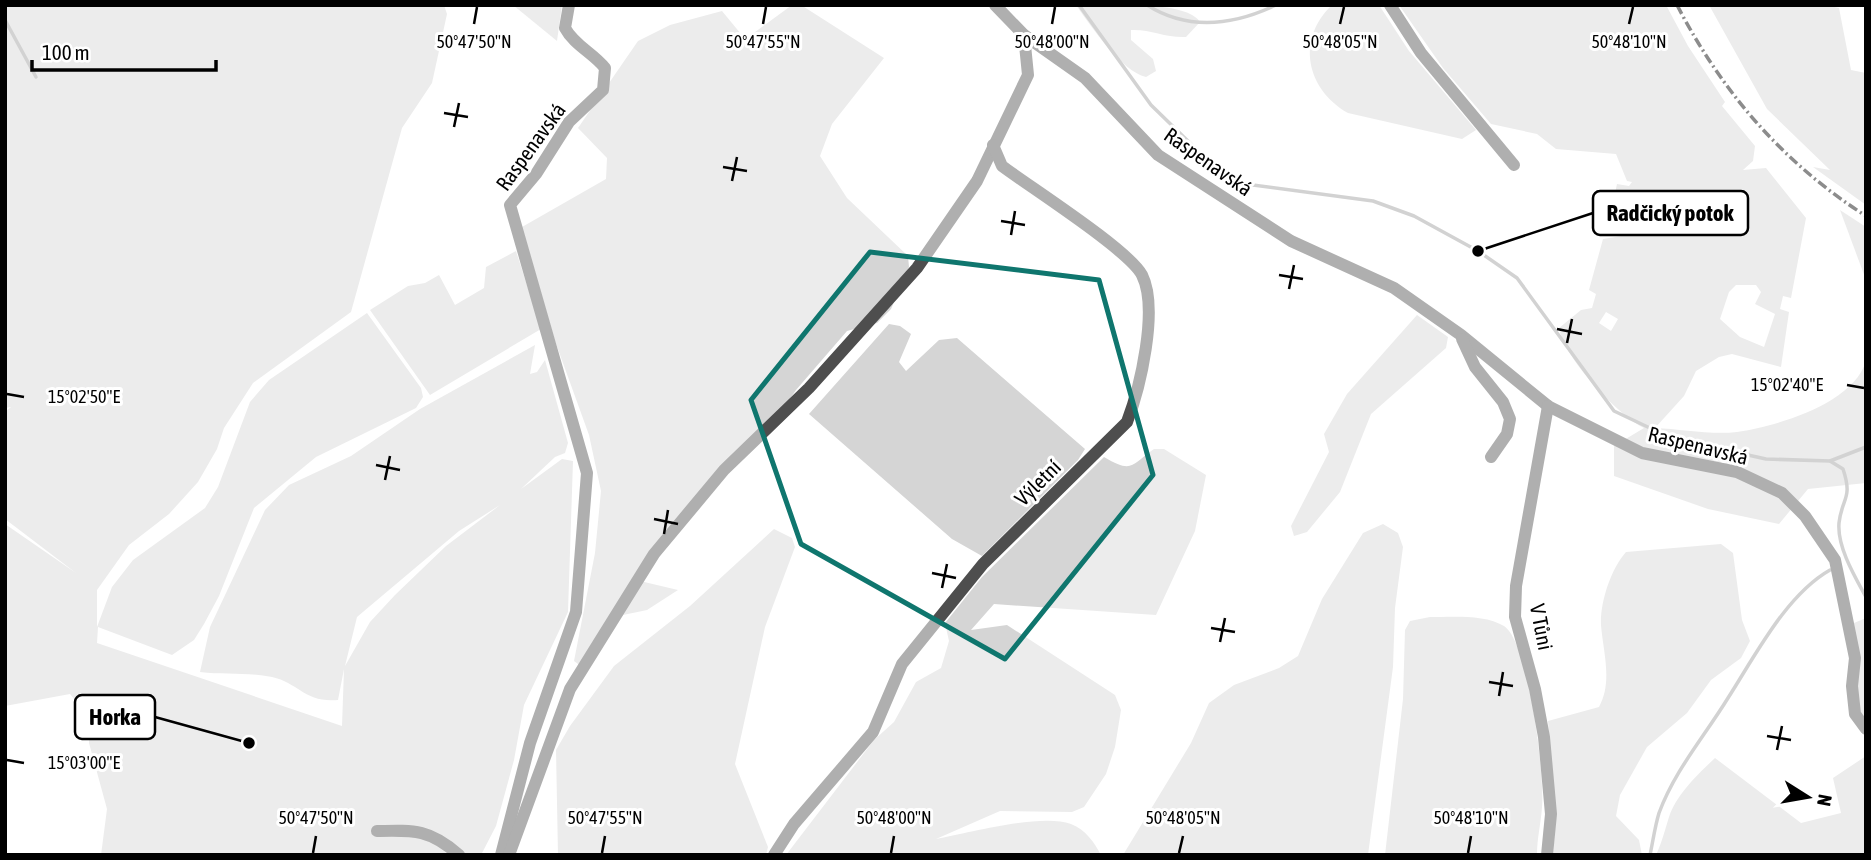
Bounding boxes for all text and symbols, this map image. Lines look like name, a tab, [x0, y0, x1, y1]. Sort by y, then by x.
scale bar	[32, 28, 215, 72]
text: 50°47'50"N	[436, 31, 512, 52]
text: 50°47'55"N	[725, 31, 801, 52]
text: 50°48'00"N	[1014, 31, 1090, 52]
text: 50°48'05"N	[1302, 31, 1378, 52]
text: 50°48'10"N	[1591, 31, 1667, 52]
text: 100 m	[42, 40, 90, 64]
street label: Raspenavská	[490, 98, 570, 195]
street label: Raspenavská	[1160, 122, 1257, 200]
callout: Radčický potok	[1593, 191, 1748, 235]
text: Radčický potok	[1606, 200, 1734, 226]
text: 15°02'40"E	[1751, 374, 1823, 395]
text: 15°02'50"E	[48, 386, 120, 407]
street label: Raspenavská	[1646, 421, 1751, 469]
street label: Výletní	[1009, 454, 1065, 510]
street label: V Tůni	[1526, 602, 1558, 652]
callout: Horka	[75, 695, 155, 739]
text: Horka	[89, 704, 141, 730]
text: 15°03'00"E	[48, 752, 120, 773]
north arrow	[1773, 762, 1843, 832]
text: N	[1813, 793, 1837, 808]
text: 50°47'50"N	[278, 807, 354, 828]
text: 50°47'55"N	[567, 807, 643, 828]
text: 50°48'00"N	[856, 807, 932, 828]
text: 50°48'05"N	[1145, 807, 1221, 828]
text: 50°48'10"N	[1433, 807, 1509, 828]

